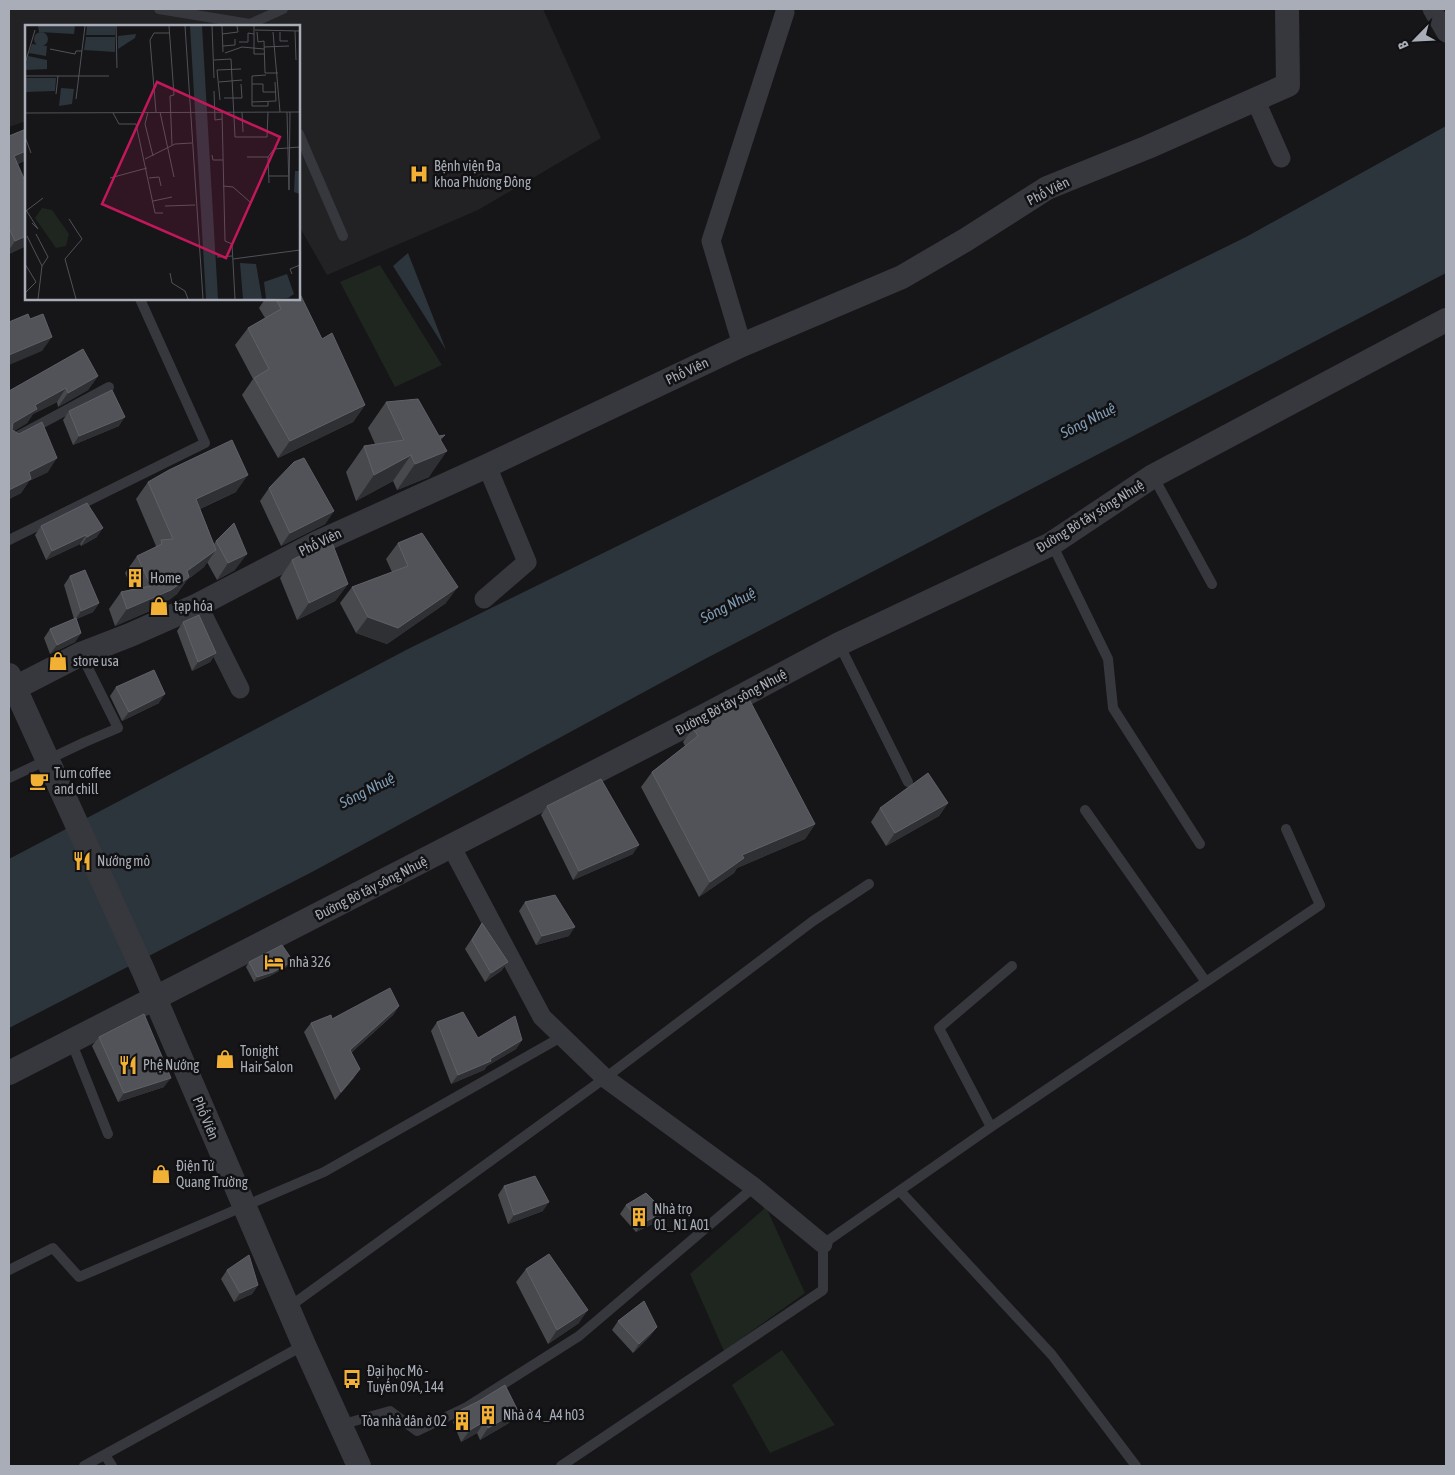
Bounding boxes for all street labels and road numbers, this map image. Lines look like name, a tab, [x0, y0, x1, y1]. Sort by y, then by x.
street label: Phố Viên	[1024, 173, 1072, 208]
street label: Phố Viên	[663, 353, 711, 388]
street label: Đường Bờ tây sông Nhuệ	[1033, 476, 1147, 556]
street label: Phố Viên	[296, 524, 344, 559]
street label: Đường Bờ tây sông Nhuệ	[673, 666, 789, 738]
street label: Đường Bờ tây sông Nhuệ	[312, 853, 430, 923]
street label: Phố Viên	[190, 1094, 223, 1142]

